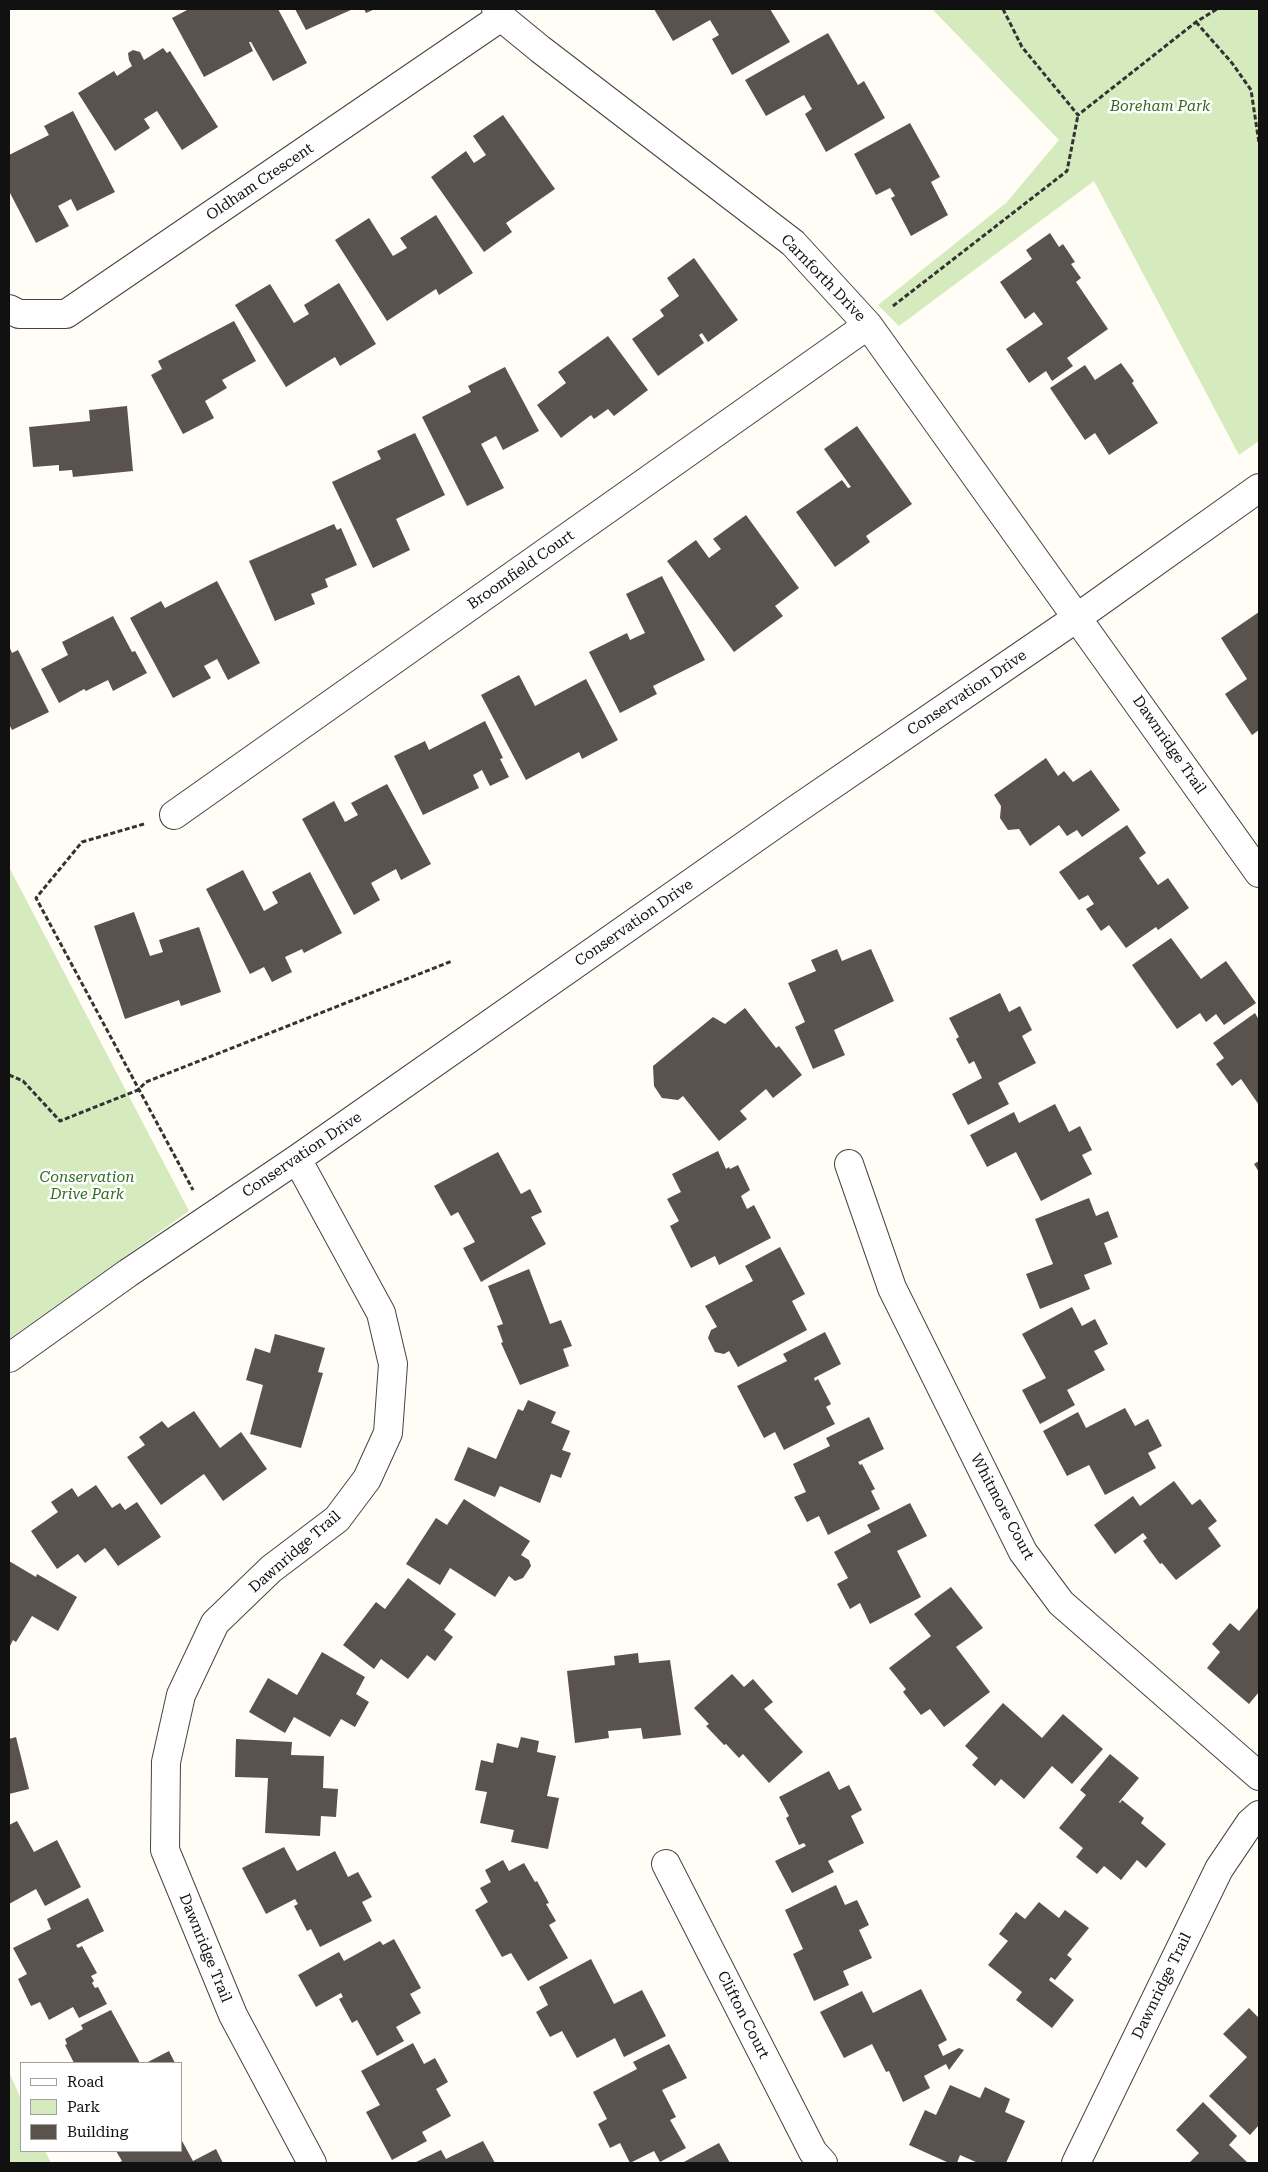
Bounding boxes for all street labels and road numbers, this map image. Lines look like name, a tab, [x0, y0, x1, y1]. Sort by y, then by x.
street label: Oldham Crescent	[203, 139, 317, 225]
street label: Carnforth Drive	[777, 231, 869, 325]
street label: Broomfield Court	[464, 527, 578, 613]
street label: Conservation Drive	[904, 646, 1030, 740]
street label: Dawnridge Trail	[1128, 692, 1210, 798]
street label: Conservation Drive	[571, 875, 697, 971]
street label: Conservation Drive	[239, 1108, 365, 1202]
street label: Whitmore Court	[966, 1451, 1038, 1563]
street label: Dawnridge Trail	[245, 1507, 345, 1597]
street label: Dawnridge Trail	[175, 1891, 235, 2005]
street label: Dawnridge Trail	[1129, 1930, 1195, 2042]
street label: Clifton Court	[713, 1968, 773, 2062]

